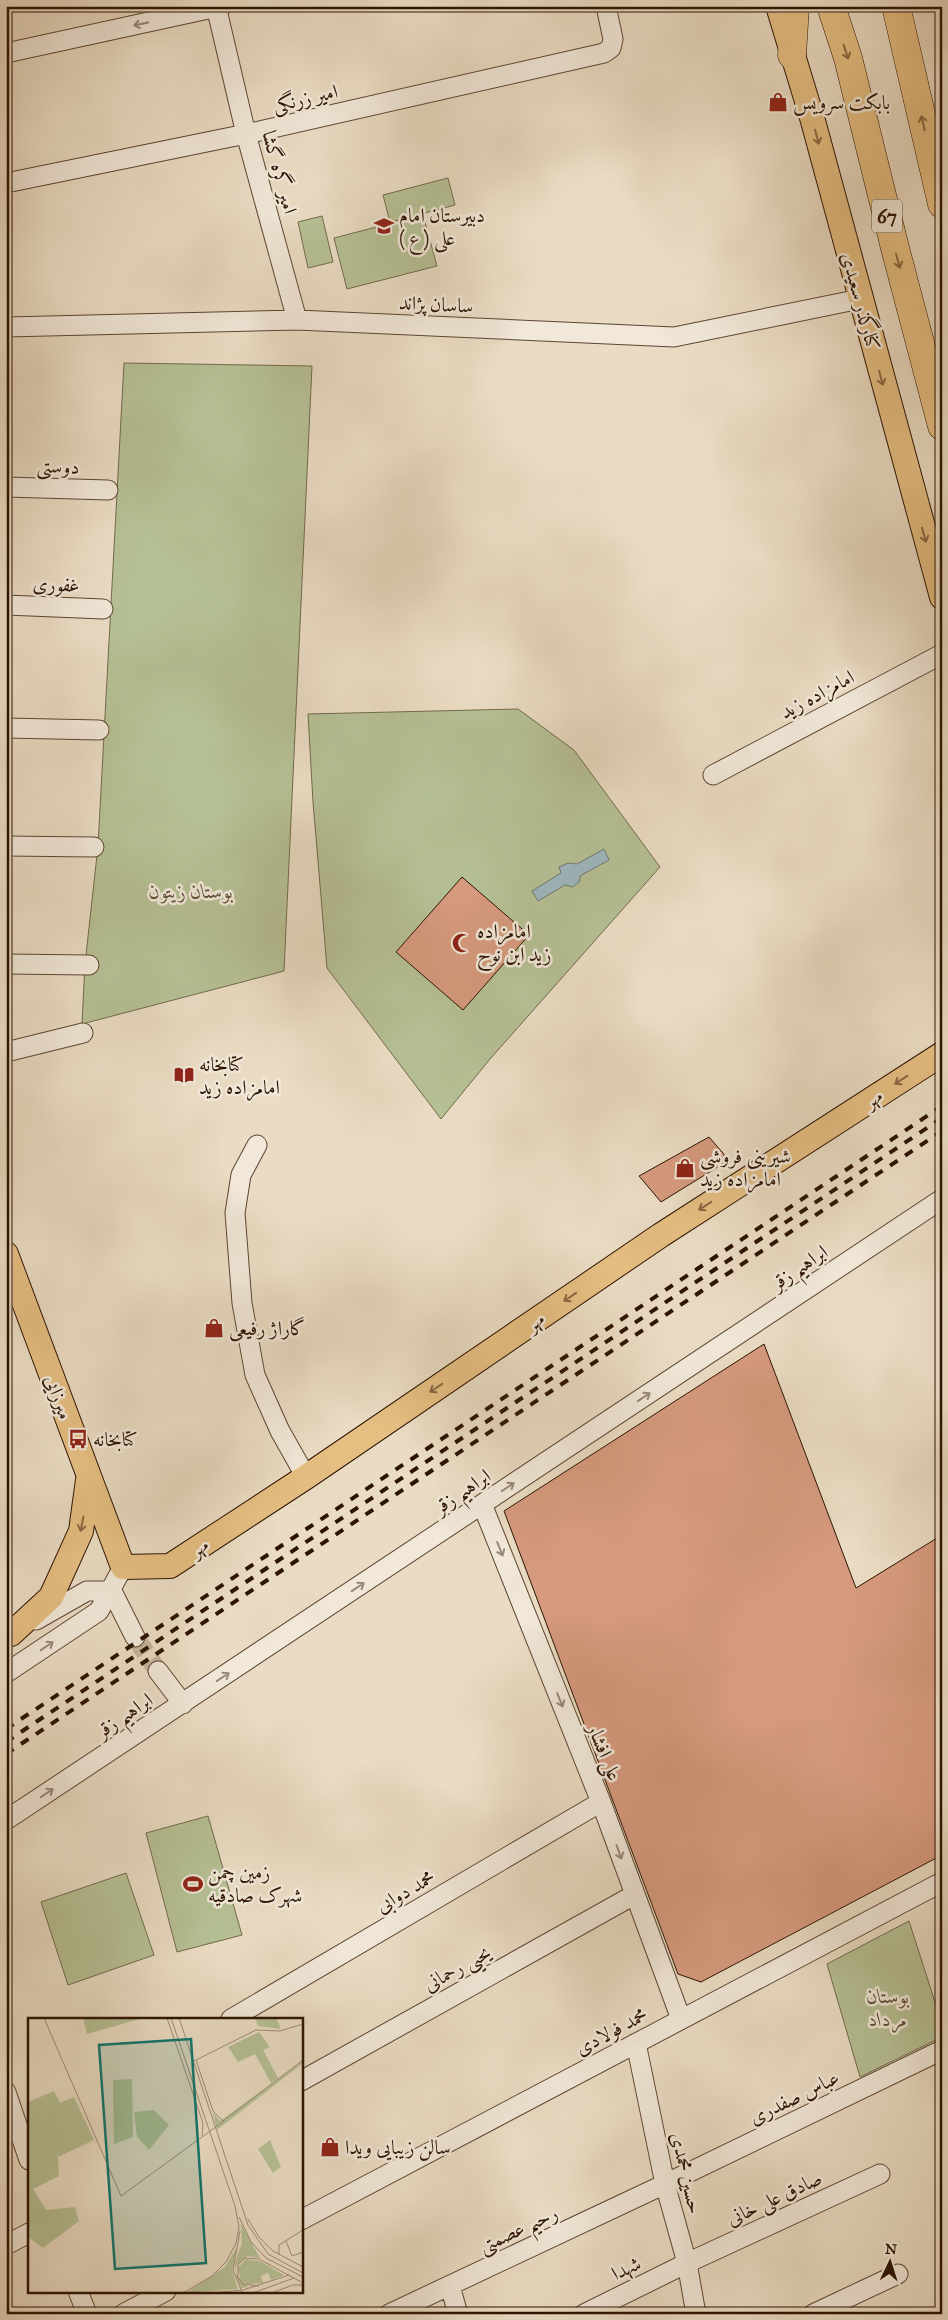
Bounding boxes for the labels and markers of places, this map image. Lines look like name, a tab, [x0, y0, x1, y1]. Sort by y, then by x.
place label: بابکت سرویس	[793, 90, 890, 116]
shop icon: بابکت سرویس	[767, 91, 789, 113]
place label: دبیرستان امام علی ( ع )	[399, 203, 485, 256]
school or university icon: دبیرستان امام علی ( ع )	[373, 215, 395, 237]
place label: امامزاده زید ابن نوح	[477, 919, 551, 972]
mosque icon: امامزاده زید ابن نوح	[451, 932, 473, 954]
place label: کتابخانه امامزاده زید	[199, 1052, 280, 1101]
library icon: کتابخانه امامزاده زید	[173, 1064, 195, 1086]
place label: شیرینی فروشی امامزاده زید	[700, 1144, 791, 1193]
shop icon: شیرینی فروشی امامزاده زید	[674, 1157, 696, 1179]
place label: گاراژ رفیعی	[229, 1316, 305, 1342]
shop icon: گاراژ رفیعی	[203, 1317, 225, 1339]
place label: کتابخانه	[93, 1427, 138, 1452]
bus stop icon: کتابخانه	[67, 1428, 89, 1450]
place label: زمین چمن شهرک صادقیه	[208, 1860, 302, 1908]
sports icon: زمین چمن شهرک صادقیه	[182, 1873, 204, 1895]
place label: سالن زیبایی ویدا	[345, 2135, 451, 2161]
shop icon: سالن زیبایی ویدا	[319, 2136, 341, 2158]

